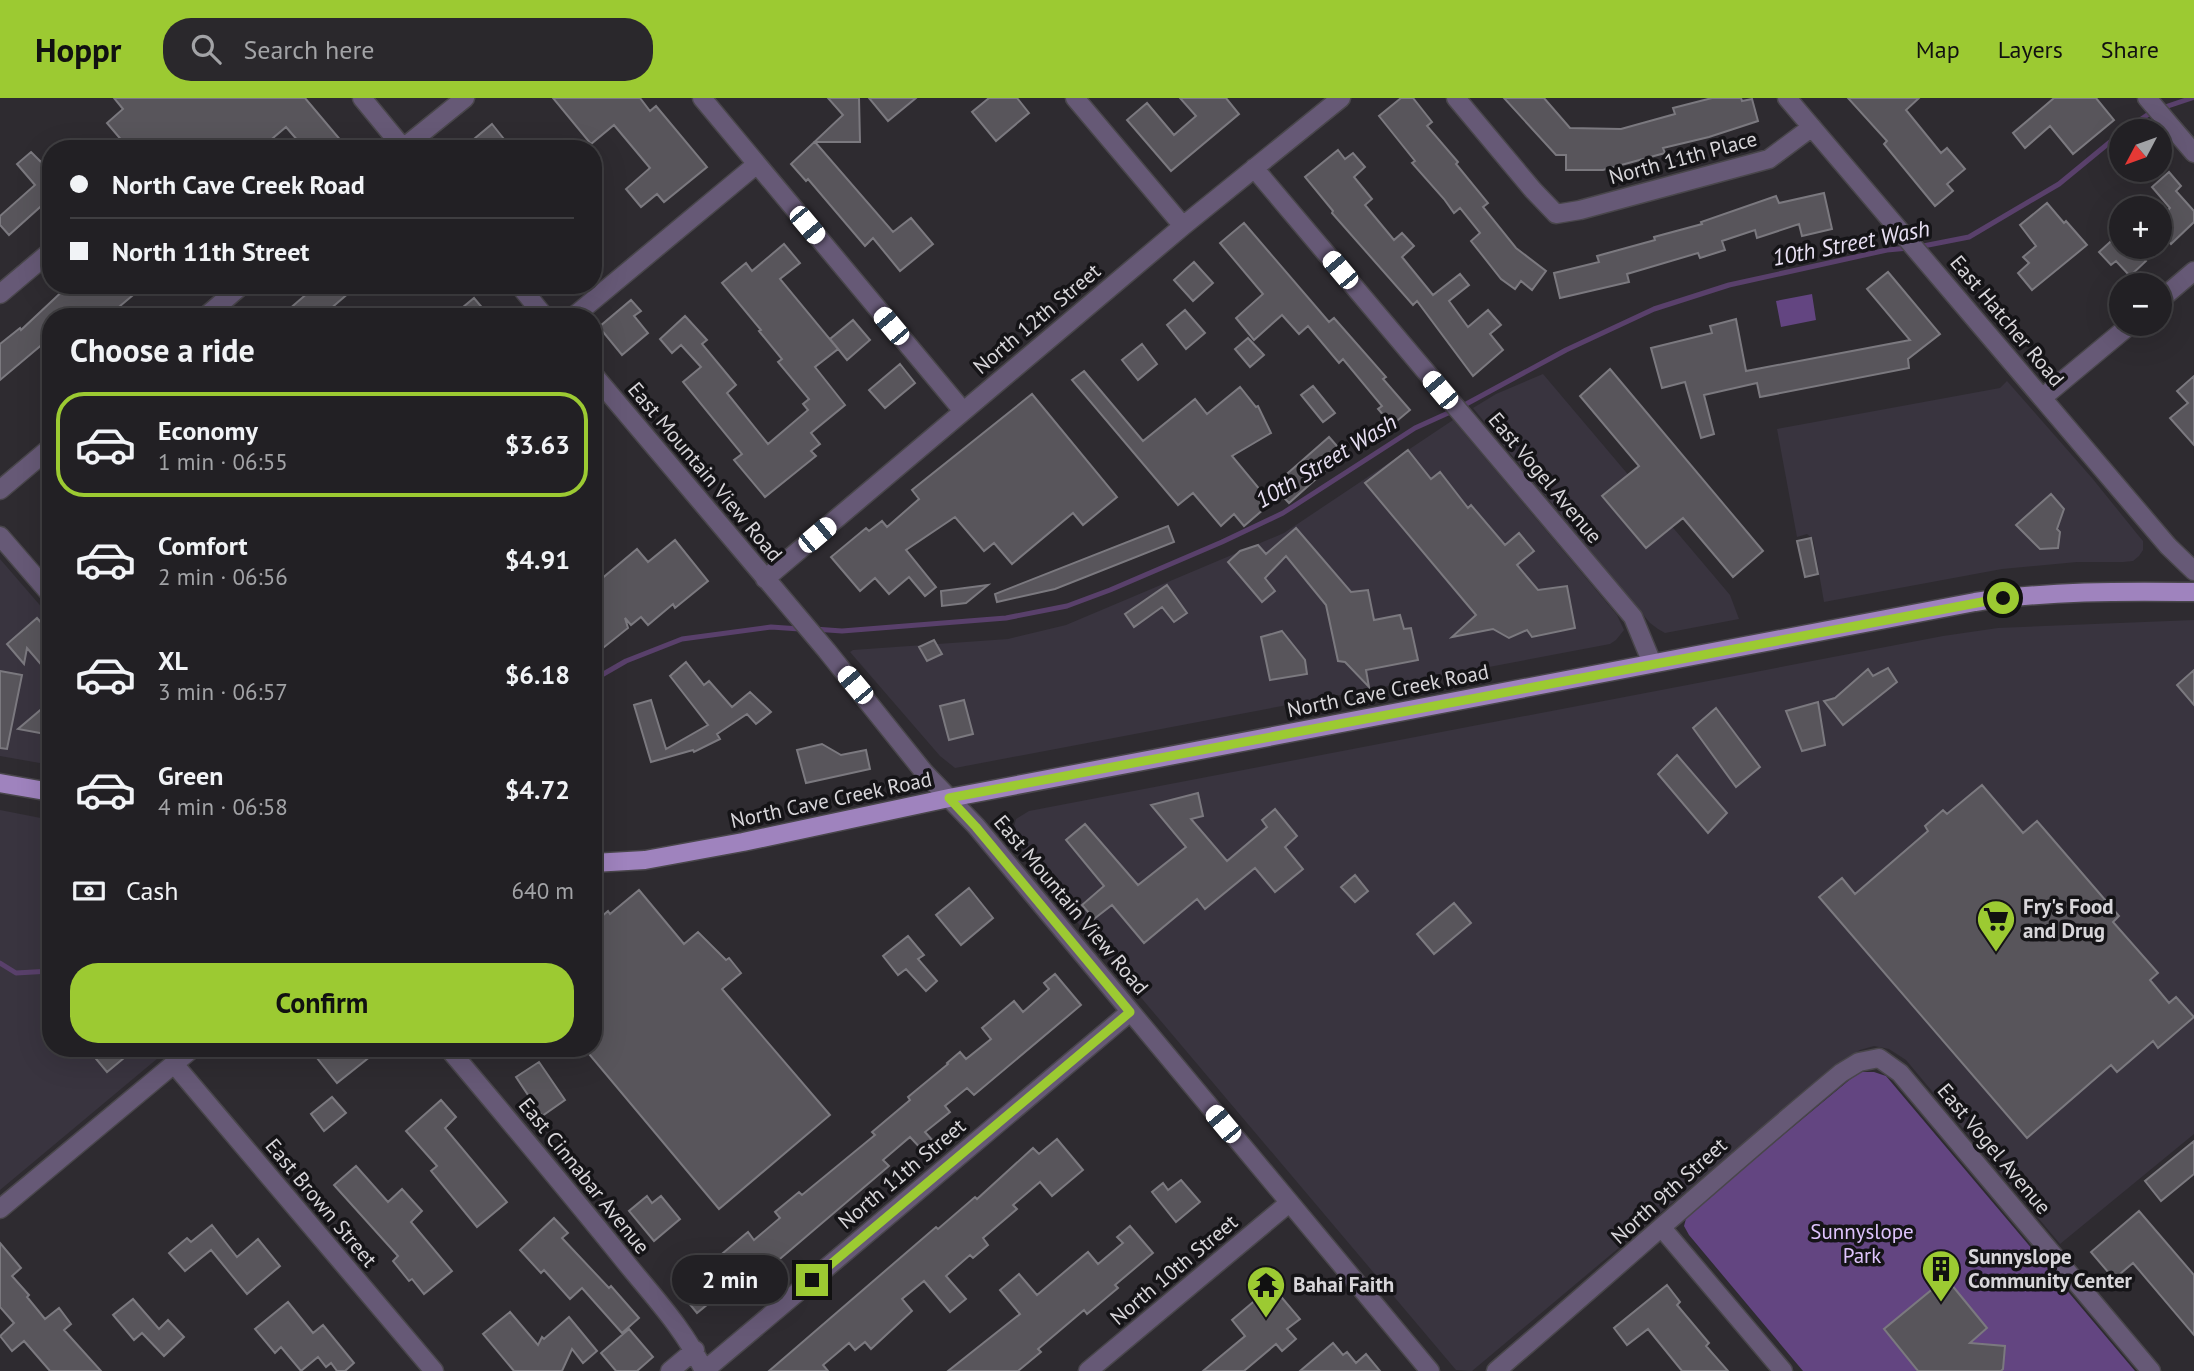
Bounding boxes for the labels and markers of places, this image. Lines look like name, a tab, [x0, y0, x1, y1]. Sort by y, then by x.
place label: Fry's Food and Drug	[2023, 893, 2114, 944]
supermarket icon: Fry's Food and Drug	[1975, 898, 2017, 953]
place label: Sunnyslope Community Center	[1968, 1243, 2133, 1294]
building icon: Sunnyslope Community Center	[1920, 1248, 1962, 1303]
temple icon: Bahai Faith	[1245, 1264, 1287, 1319]
place label: Bahai Faith	[1293, 1271, 1394, 1298]

